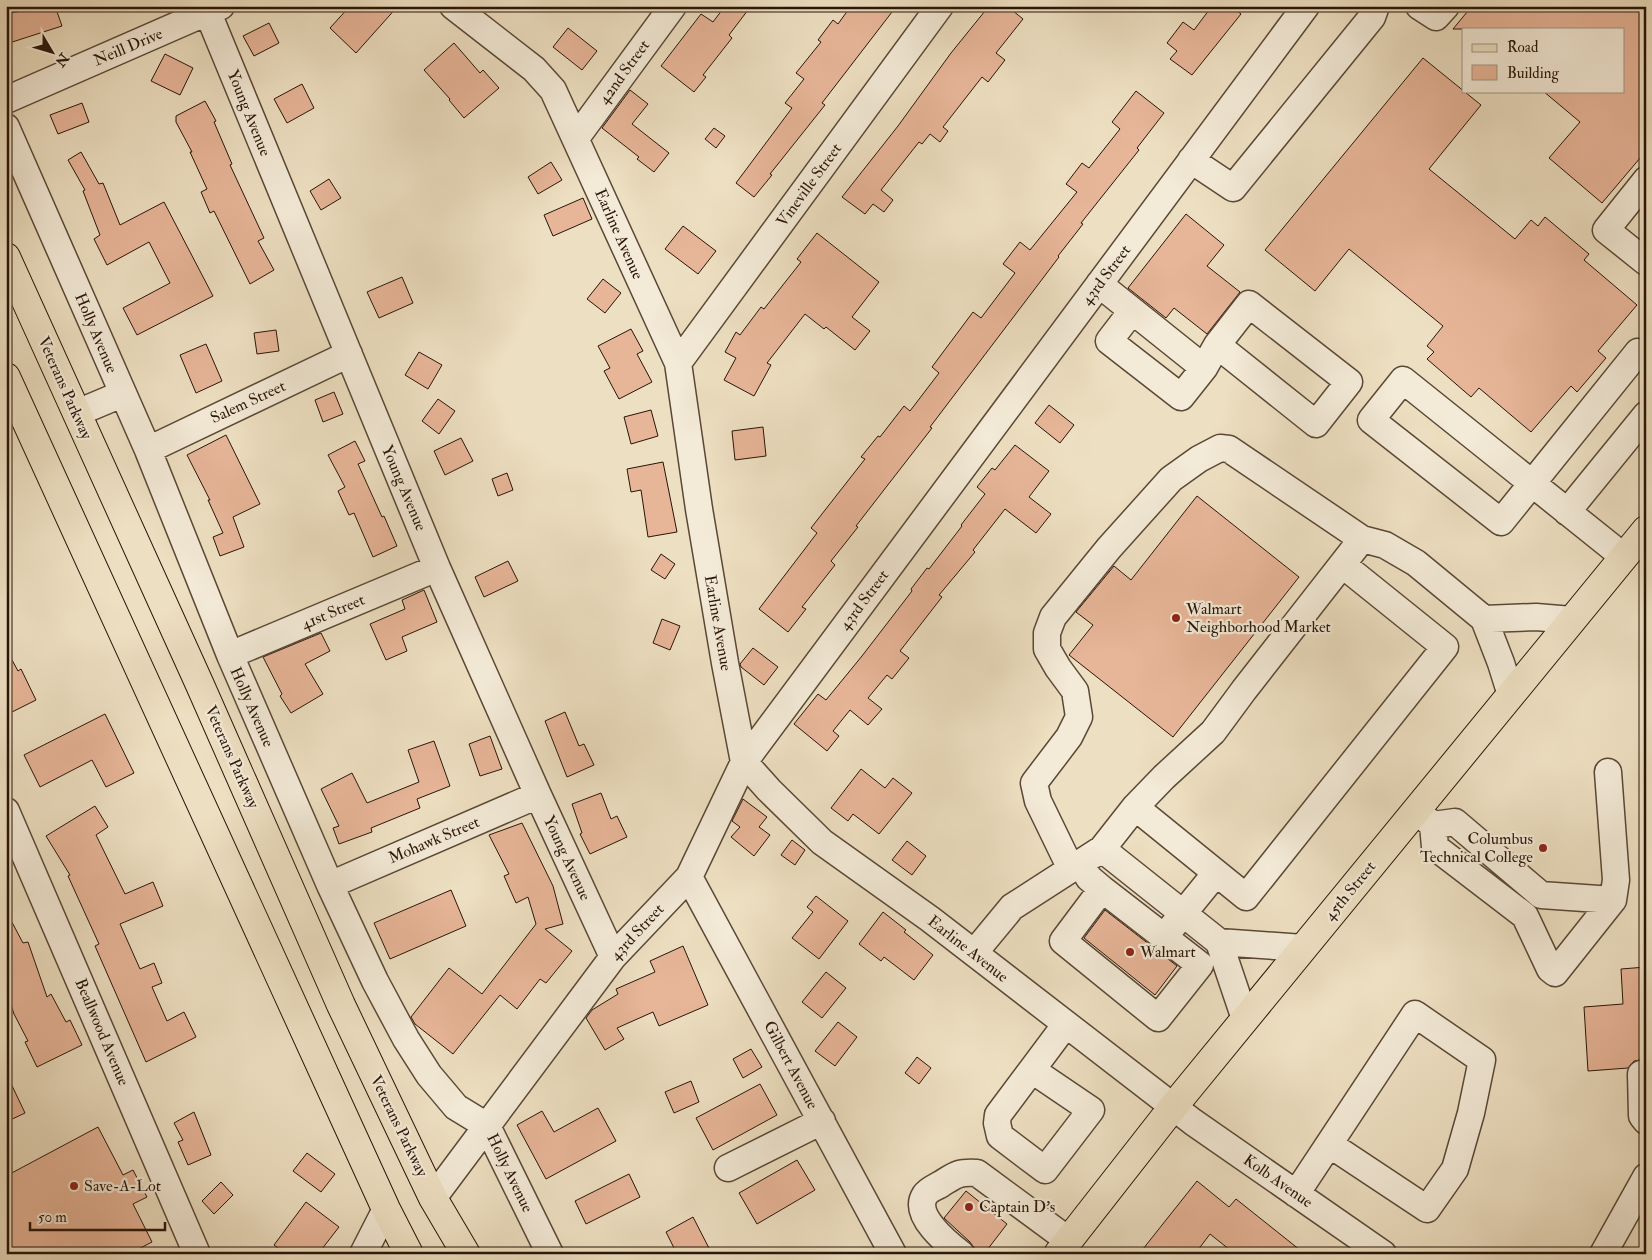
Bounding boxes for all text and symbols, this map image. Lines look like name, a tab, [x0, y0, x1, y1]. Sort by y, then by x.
street label: Neill Drive	[90, 23, 166, 70]
north arrow	[28, 28, 78, 78]
legend	[1462, 28, 1624, 92]
street label: 42nd Street	[594, 36, 654, 108]
text: Road	[1507, 38, 1539, 57]
text: N	[51, 49, 73, 70]
text: Building	[1507, 64, 1559, 83]
street label: Young Avenue	[223, 67, 275, 159]
street label: Vineville Street	[772, 139, 846, 231]
street label: Earline Avenue	[590, 186, 648, 283]
street label: 43rd Street	[1077, 241, 1135, 309]
street label: Holly Avenue	[70, 290, 122, 376]
street label: Veterans Parkway	[33, 333, 97, 443]
street label: Salem Street	[207, 376, 289, 428]
street label: Young Avenue	[377, 442, 431, 534]
street label: 43rd Street	[835, 566, 893, 634]
street label: Earline Avenue	[700, 574, 736, 673]
street label: 41st Street	[298, 590, 368, 634]
place label: Walmart Neighborhood Market	[1185, 599, 1331, 637]
marker: Walmart Neighborhood Market	[1170, 612, 1182, 624]
street label: Holly Avenue	[225, 664, 279, 750]
street label: Veterans Parkway	[200, 702, 264, 812]
street label: Mohawk Street	[385, 812, 483, 868]
street label: Young Avenue	[539, 812, 595, 904]
place label: Columbus Technical College	[1420, 829, 1533, 867]
marker: Columbus Technical College	[1537, 842, 1549, 854]
street label: 45th Street	[1320, 857, 1380, 925]
street label: 43rd Street	[606, 899, 668, 965]
street label: Earline Avenue	[924, 911, 1013, 987]
place label: Walmart	[1139, 942, 1196, 962]
marker: Walmart	[1124, 946, 1136, 958]
street label: Beallwood Avenue	[70, 975, 134, 1089]
street label: Gilbert Avenue	[759, 1017, 823, 1113]
street label: Veterans Parkway	[366, 1072, 433, 1181]
street label: Holly Avenue	[482, 1130, 538, 1216]
street label: Kolb Avenue	[1239, 1150, 1317, 1212]
place label: Save-A-Lot	[84, 1176, 161, 1196]
marker: Save-A-Lot	[68, 1180, 80, 1192]
place label: Captain D's	[979, 1197, 1055, 1218]
scale bar	[30, 1200, 165, 1232]
marker: Captain D's	[963, 1201, 975, 1213]
text: 50 m	[38, 1208, 67, 1227]

